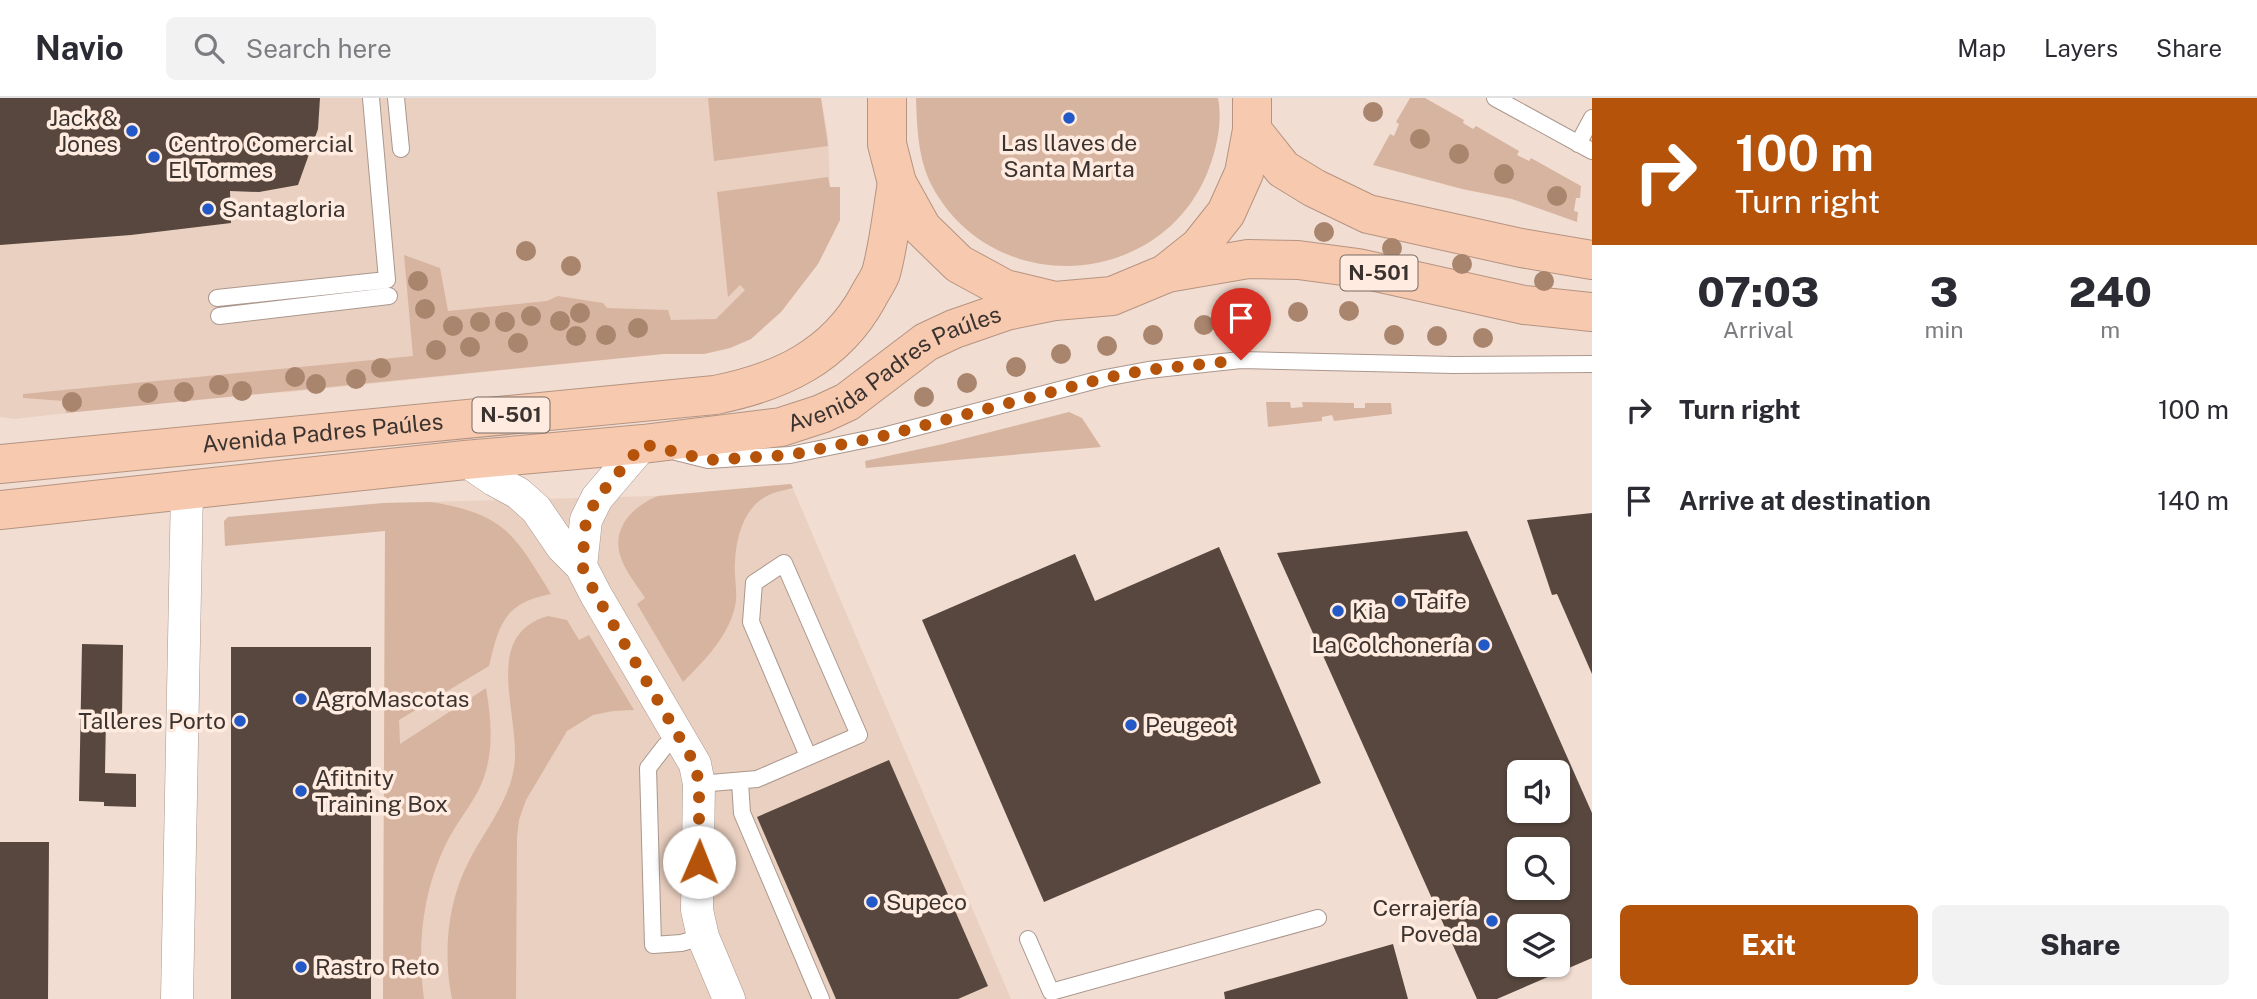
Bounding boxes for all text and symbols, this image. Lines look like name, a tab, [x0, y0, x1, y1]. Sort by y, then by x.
search box	[166, 17, 656, 80]
text: Navio	[35, 29, 124, 67]
icon: search	[190, 29, 228, 67]
text: Search here	[246, 33, 392, 64]
text: Map	[1957, 34, 2006, 62]
text: Layers	[2044, 34, 2118, 62]
text: Share	[2156, 34, 2222, 62]
place label: Jack & Jones	[49, 104, 118, 157]
marker: Las llaves de Santa Marta	[1061, 110, 1077, 126]
marker: Jack & Jones	[124, 123, 140, 139]
text: 100 m	[1735, 124, 1874, 182]
icon: right	[1620, 126, 1711, 217]
place label: Las llaves de Santa Marta	[1001, 129, 1137, 182]
place label: Centro Comercial El Tormes	[168, 130, 354, 183]
marker: Centro Comercial El Tormes	[146, 149, 162, 165]
text: Turn right	[1735, 183, 1880, 220]
place label: Santagloria	[222, 195, 346, 222]
marker: Santagloria	[200, 201, 216, 217]
road number: N-501	[1340, 256, 1418, 290]
text: 07:03	[1697, 267, 1819, 316]
text: 3	[1930, 267, 1958, 316]
text: 240	[2069, 267, 2152, 316]
pin	[1211, 288, 1271, 360]
icon: arrive	[1222, 299, 1260, 337]
street label: Avenida Padres Paúles	[784, 300, 1004, 437]
text: Arrival	[1723, 316, 1794, 343]
text: min	[1924, 316, 1964, 343]
text: m	[2100, 316, 2120, 343]
icon: right	[1620, 391, 1658, 429]
text: Turn right	[1679, 394, 1801, 425]
text: 100 m	[2158, 394, 2229, 425]
road number: N-501	[472, 398, 550, 432]
street label: Avenida Padres Paúles	[201, 407, 444, 457]
icon: arrive	[1620, 482, 1658, 520]
text: Arrive at destination	[1679, 485, 1931, 516]
text: 140 m	[2157, 485, 2229, 516]
place label: Taife	[1414, 587, 1467, 614]
marker: Taife	[1392, 593, 1408, 609]
place label: Kia	[1352, 597, 1386, 624]
marker: Kia	[1330, 603, 1346, 619]
place label: La Colchonería	[1311, 631, 1470, 658]
marker: La Colchonería	[1476, 637, 1492, 653]
place label: AgroMascotas	[315, 685, 469, 712]
marker: AgroMascotas	[293, 691, 309, 707]
place label: Talleres Porto	[78, 707, 226, 734]
place label: Peugeot	[1145, 711, 1234, 738]
marker: Talleres Porto	[232, 713, 248, 729]
marker: Peugeot	[1123, 717, 1139, 733]
map controls	[1507, 760, 1570, 977]
button: sound	[1507, 760, 1570, 823]
place label: Afitnity Training Box	[315, 764, 448, 817]
marker: Afitnity Training Box	[293, 783, 309, 799]
position arrow	[662, 825, 736, 899]
button: search	[1507, 837, 1570, 900]
place label: Supeco	[886, 888, 967, 915]
marker: Supeco	[864, 894, 880, 910]
place label: Cerrajería Poveda	[1373, 894, 1478, 947]
button: Exit	[1620, 905, 1918, 985]
button: Share	[1932, 905, 2229, 985]
marker: Cerrajería Poveda	[1484, 913, 1500, 929]
button: layers	[1507, 914, 1570, 977]
place label: Rastro Reto	[315, 953, 440, 980]
marker: Rastro Reto	[293, 959, 309, 975]

